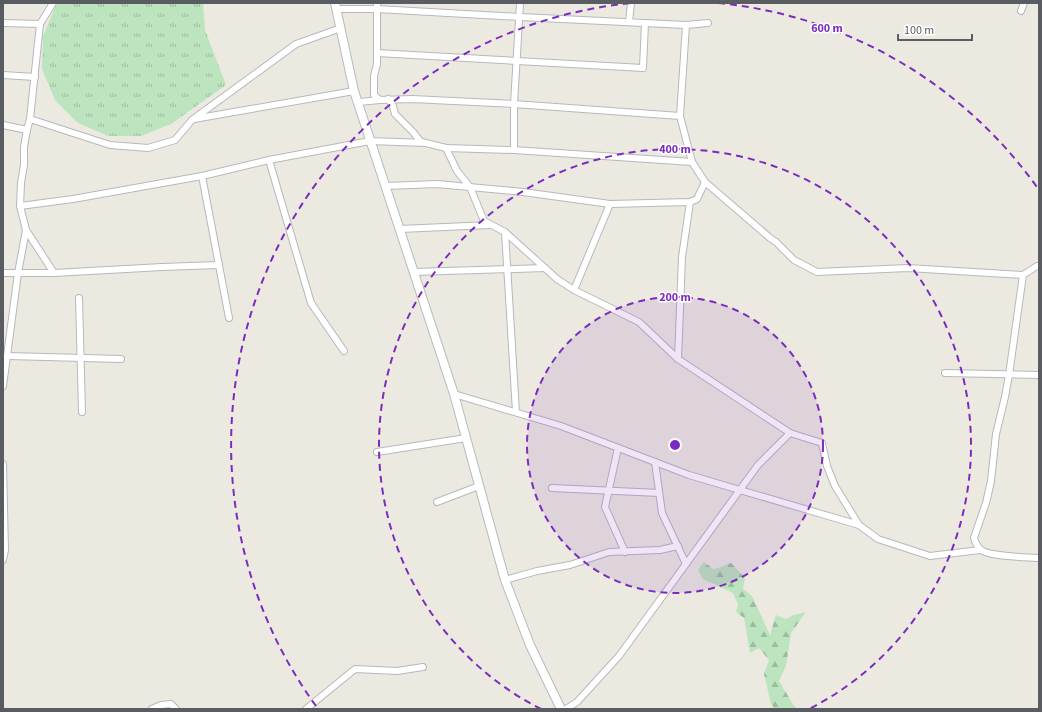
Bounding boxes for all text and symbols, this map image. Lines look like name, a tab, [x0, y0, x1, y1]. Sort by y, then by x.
scale bar	[898, 16, 972, 42]
text: 600 m	[811, 20, 843, 37]
text: 100 m	[904, 22, 934, 39]
text: 400 m	[659, 141, 691, 158]
text: 200 m	[659, 289, 691, 306]
centre of rings	[668, 438, 682, 452]

